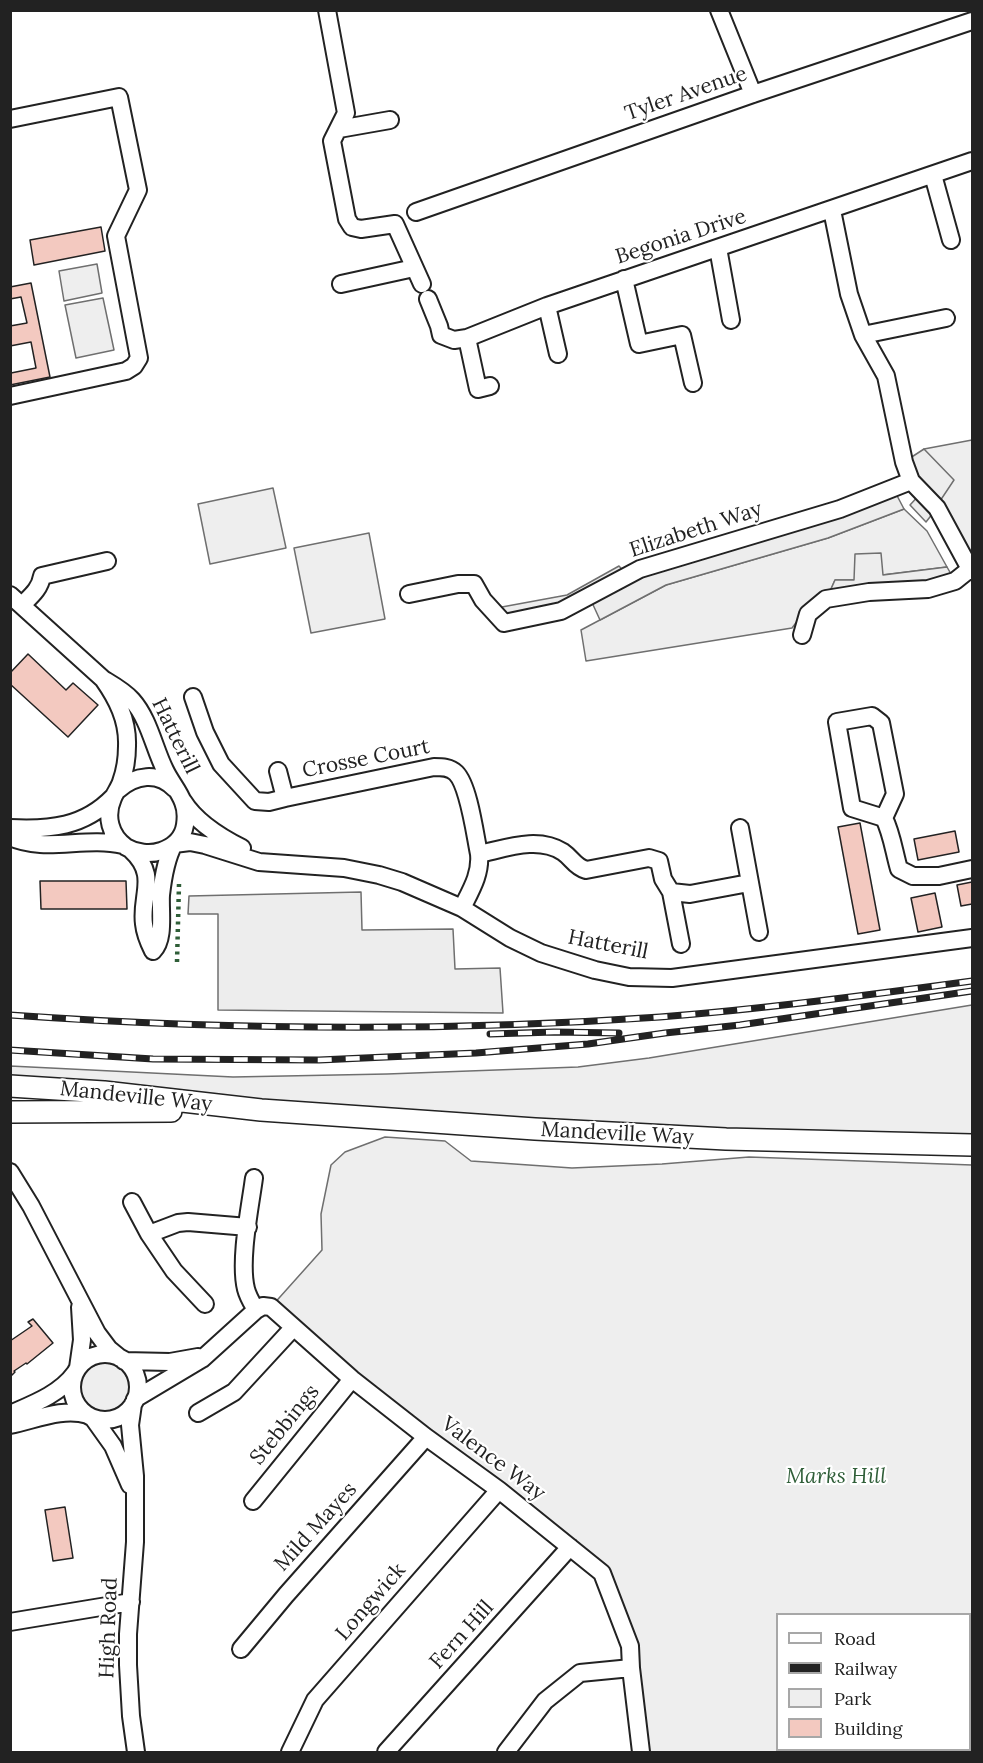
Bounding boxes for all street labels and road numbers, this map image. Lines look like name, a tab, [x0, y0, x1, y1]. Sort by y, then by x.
street label: Tyler Avenue	[622, 61, 750, 127]
street label: Begonia Drive	[613, 204, 749, 270]
street label: Elizabeth Way	[627, 497, 765, 563]
street label: Hatterill	[146, 694, 204, 778]
street label: Crosse Court	[300, 734, 432, 784]
street label: Hatterill	[566, 925, 650, 965]
street label: Mandeville Way	[58, 1076, 214, 1118]
street label: Mandeville Way	[540, 1117, 694, 1151]
street label: Stebbings	[245, 1380, 325, 1470]
street label: Valence Way	[436, 1412, 550, 1506]
street label: Mild Mayes	[270, 1477, 362, 1577]
street label: Longwick	[331, 1558, 411, 1646]
street label: High Road	[95, 1577, 123, 1679]
street label: Fern Hill	[425, 1596, 499, 1674]

